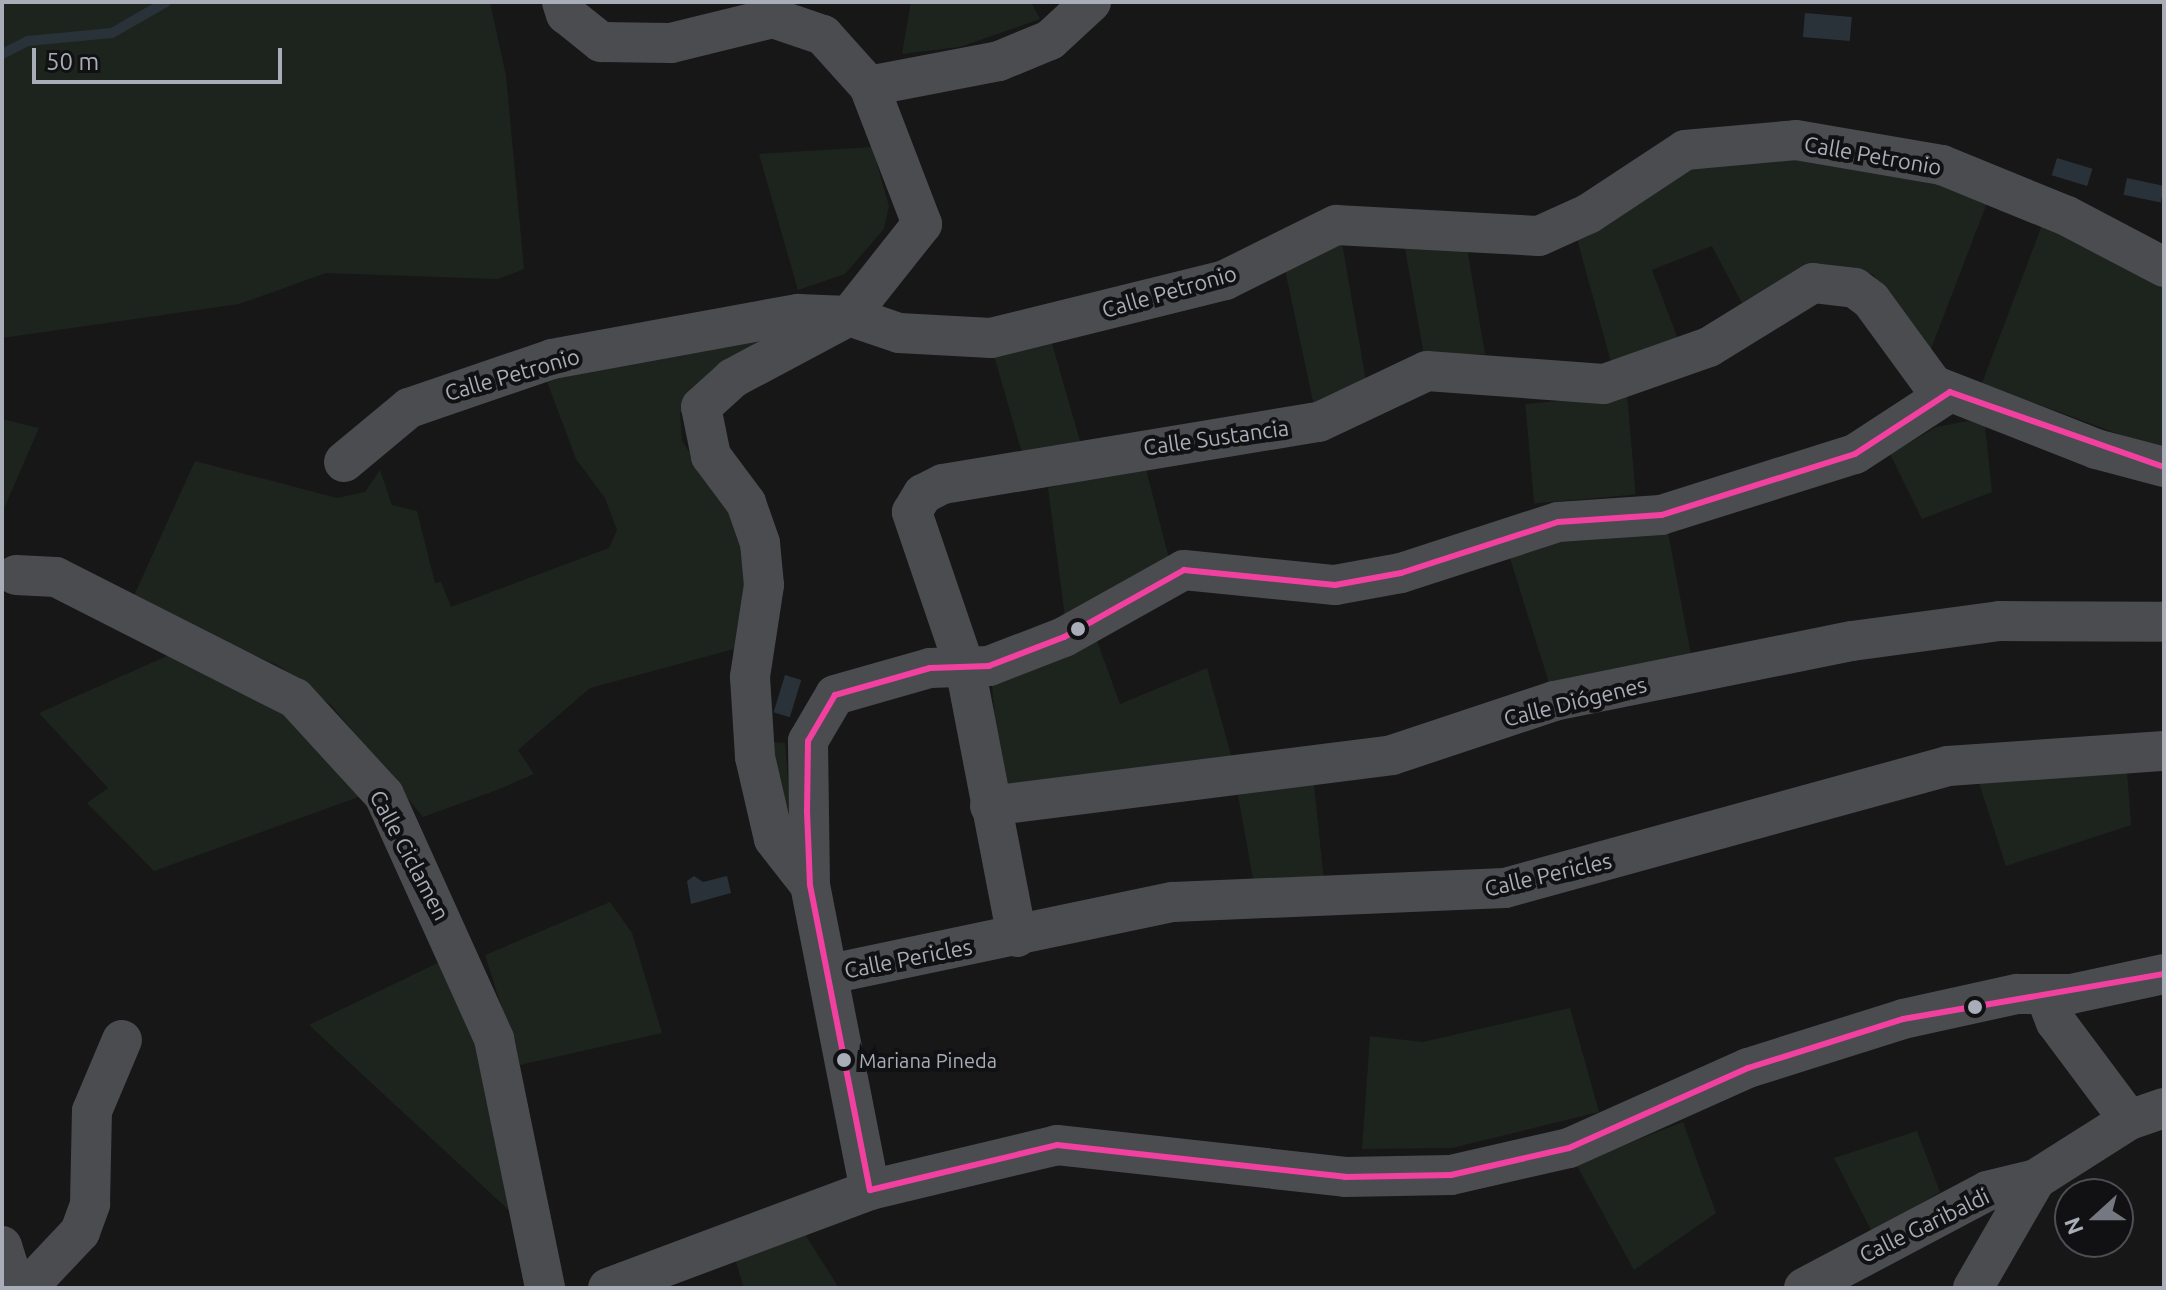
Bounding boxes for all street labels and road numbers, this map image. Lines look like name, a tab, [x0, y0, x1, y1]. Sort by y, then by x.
street label: Calle Petronio	[1802, 130, 1944, 180]
street label: Calle Petronio	[1099, 259, 1239, 323]
street label: Calle Petronio	[442, 342, 582, 406]
street label: Calle Sustancia	[1142, 414, 1290, 460]
street label: Calle Diógenes	[1501, 670, 1649, 732]
street label: Calle Ciclamen	[365, 785, 455, 925]
street label: Calle Pericles	[1482, 847, 1614, 901]
street label: Calle Pericles	[842, 933, 974, 983]
street label: Calle Garibaldi	[1855, 1182, 1993, 1268]

